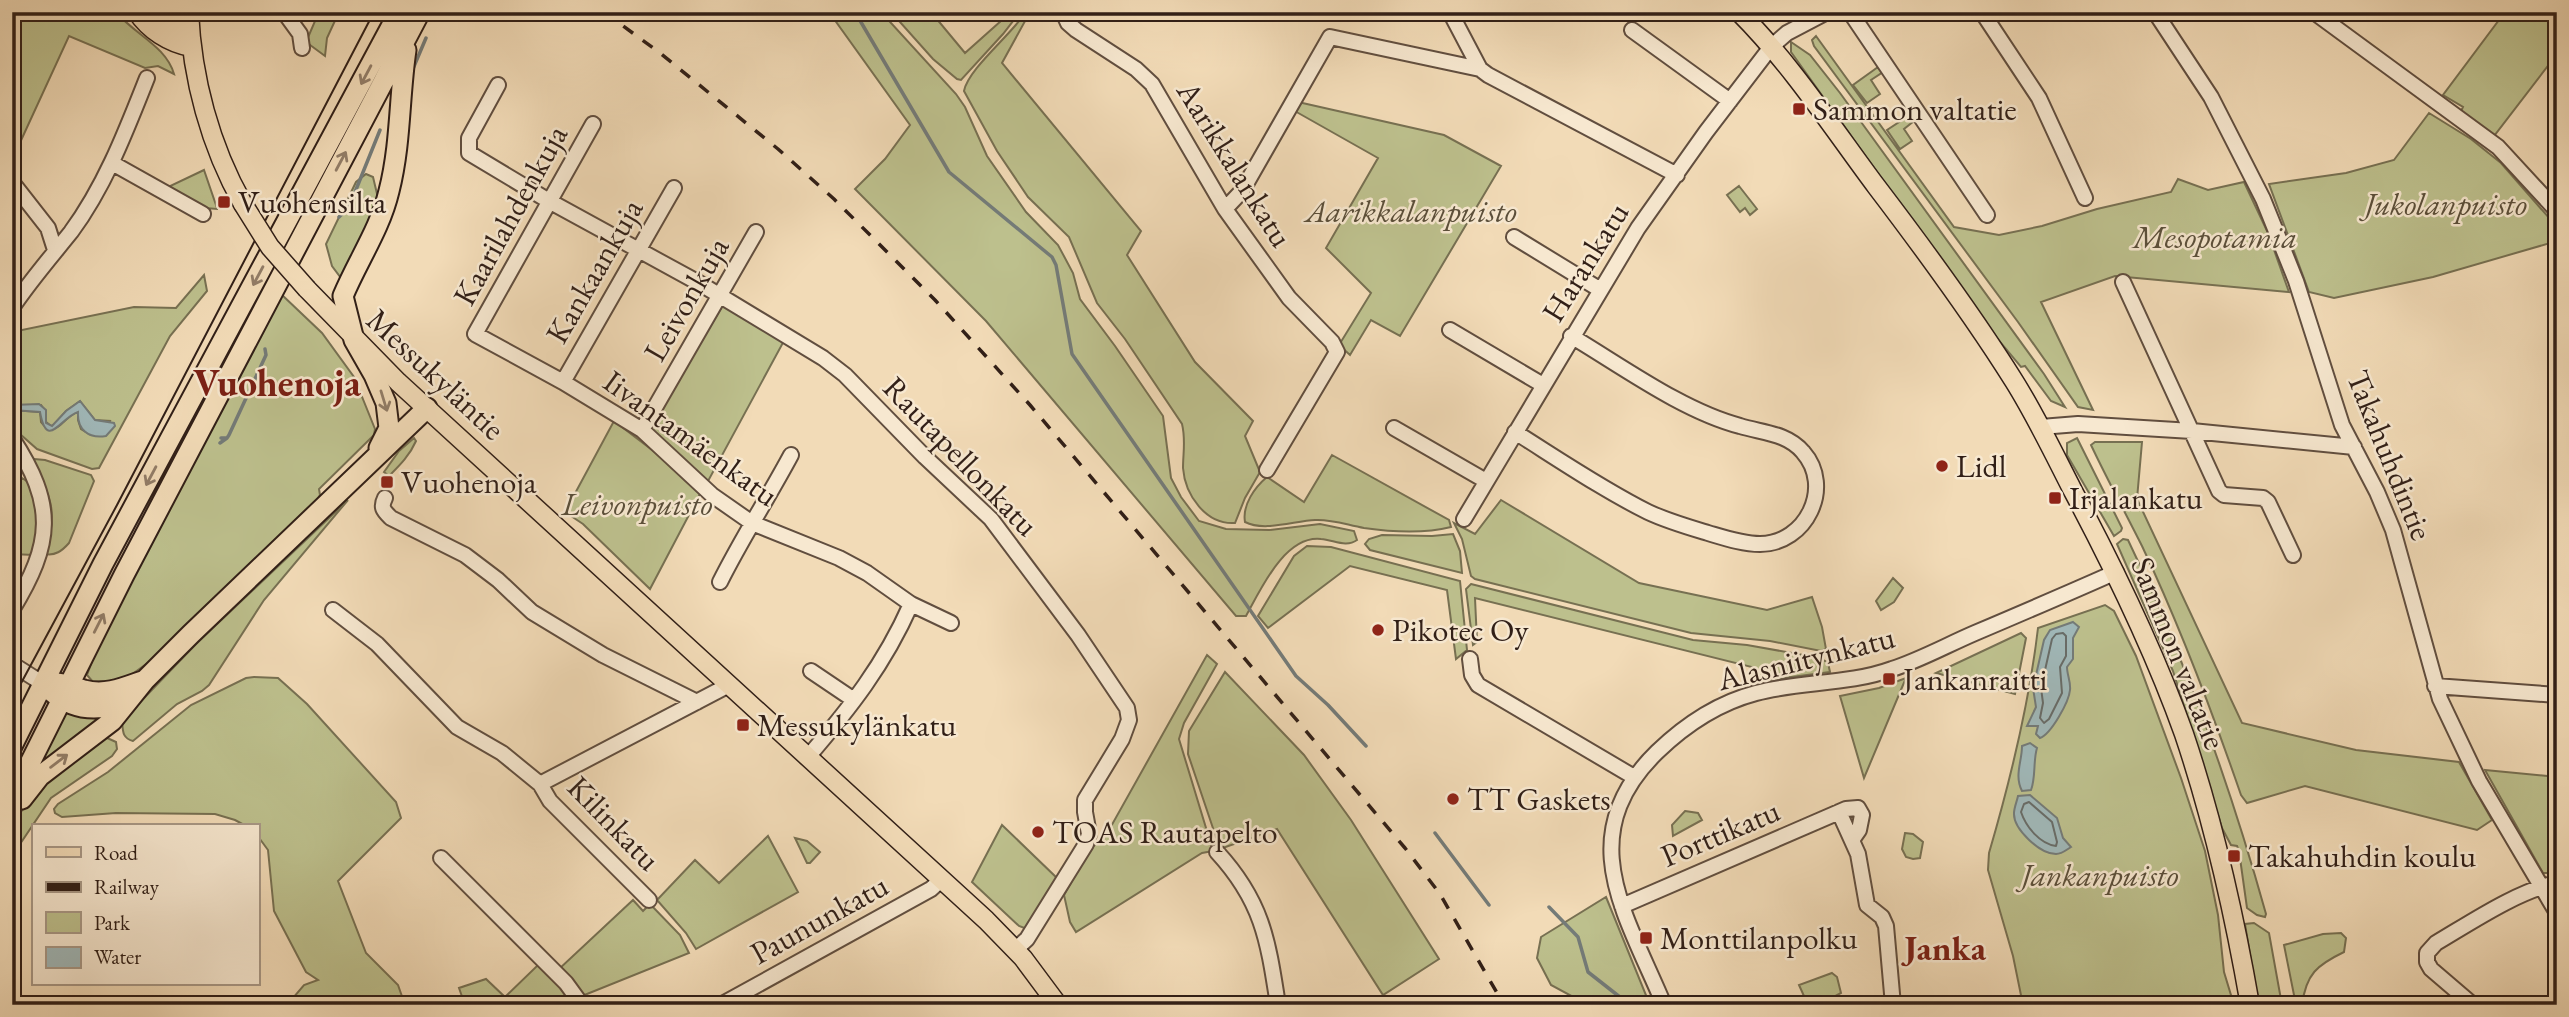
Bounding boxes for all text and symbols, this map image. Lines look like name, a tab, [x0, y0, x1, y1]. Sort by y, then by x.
one-way arrow	[358, 64, 372, 85]
street label: Aarikkalankatu	[1167, 72, 1303, 255]
place label: Sammon valtatie	[1813, 88, 2017, 130]
marker: Sammon valtatie	[1791, 101, 1807, 117]
street label: Kaarilahdenkuja	[443, 117, 577, 313]
one-way arrow	[335, 151, 349, 172]
place label: Vuohensilta	[238, 181, 386, 223]
park label: Jukolanpuisto	[2359, 183, 2527, 225]
park label: Aarikkalanpuisto	[1303, 190, 1517, 232]
street label: Kankaankuja	[536, 191, 652, 351]
marker: Vuohensilta	[216, 194, 232, 210]
street label: Harankatu	[1532, 194, 1638, 330]
park label: Mesopotamia	[2131, 216, 2297, 258]
street label: Leivonkuja	[634, 229, 739, 369]
one-way arrow	[251, 265, 265, 286]
street label: Messukyläntie	[358, 299, 514, 449]
district label: Vuohenoja	[193, 358, 361, 407]
street label: Iivantamäenkatu	[595, 360, 787, 516]
street label: Takahuhdintie	[2337, 364, 2443, 546]
street label: Rautapellonkatu	[874, 367, 1048, 545]
one-way arrow	[379, 389, 392, 411]
place label: Lidl	[1956, 445, 2007, 487]
marker: Lidl	[1934, 458, 1950, 474]
place label: Vuohenoja	[401, 461, 537, 503]
one-way arrow	[143, 465, 157, 486]
marker: Vuohenoja	[379, 474, 395, 490]
place label: Irjalankatu	[2069, 477, 2203, 519]
park label: Leivonpuisto	[560, 483, 713, 525]
marker: Irjalankatu	[2047, 490, 2063, 506]
street label: Sammon valtatie	[2121, 551, 2237, 755]
place label: Pikotec Oy	[1392, 609, 1529, 651]
one-way arrow	[93, 613, 107, 634]
street label: Alasniitynkatu	[1712, 616, 1899, 701]
marker: Pikotec Oy	[1370, 622, 1386, 638]
place label: Jankanraitti	[1900, 658, 2048, 700]
marker: Jankanraitti	[1881, 671, 1897, 687]
place label: Messukylänkatu	[757, 704, 956, 746]
marker: Messukylänkatu	[735, 717, 751, 733]
one-way arrow	[49, 754, 67, 769]
street label: Kilinkatu	[558, 766, 670, 880]
place label: TT Gaskets	[1467, 778, 1611, 820]
street label: Porttikatu	[1654, 789, 1786, 877]
marker: TT Gaskets	[1445, 791, 1461, 807]
place label: TOAS Rautapelto	[1052, 811, 1278, 853]
legend	[32, 824, 259, 986]
marker: TOAS Rautapelto	[1030, 824, 1046, 840]
place label: Takahuhdin koulu	[2248, 835, 2476, 877]
text: Road	[94, 839, 138, 866]
marker: Takahuhdin koulu	[2226, 848, 2242, 864]
park label: Jankanpuisto	[2015, 854, 2179, 896]
street label: Paununkatu	[743, 864, 895, 974]
text: Railway	[94, 873, 160, 900]
text: Park	[94, 909, 131, 936]
place label: Monttilanpolku	[1660, 917, 1858, 959]
district label: Janka	[1901, 925, 1987, 970]
marker: Monttilanpolku	[1638, 930, 1654, 946]
text: Water	[94, 943, 141, 970]

